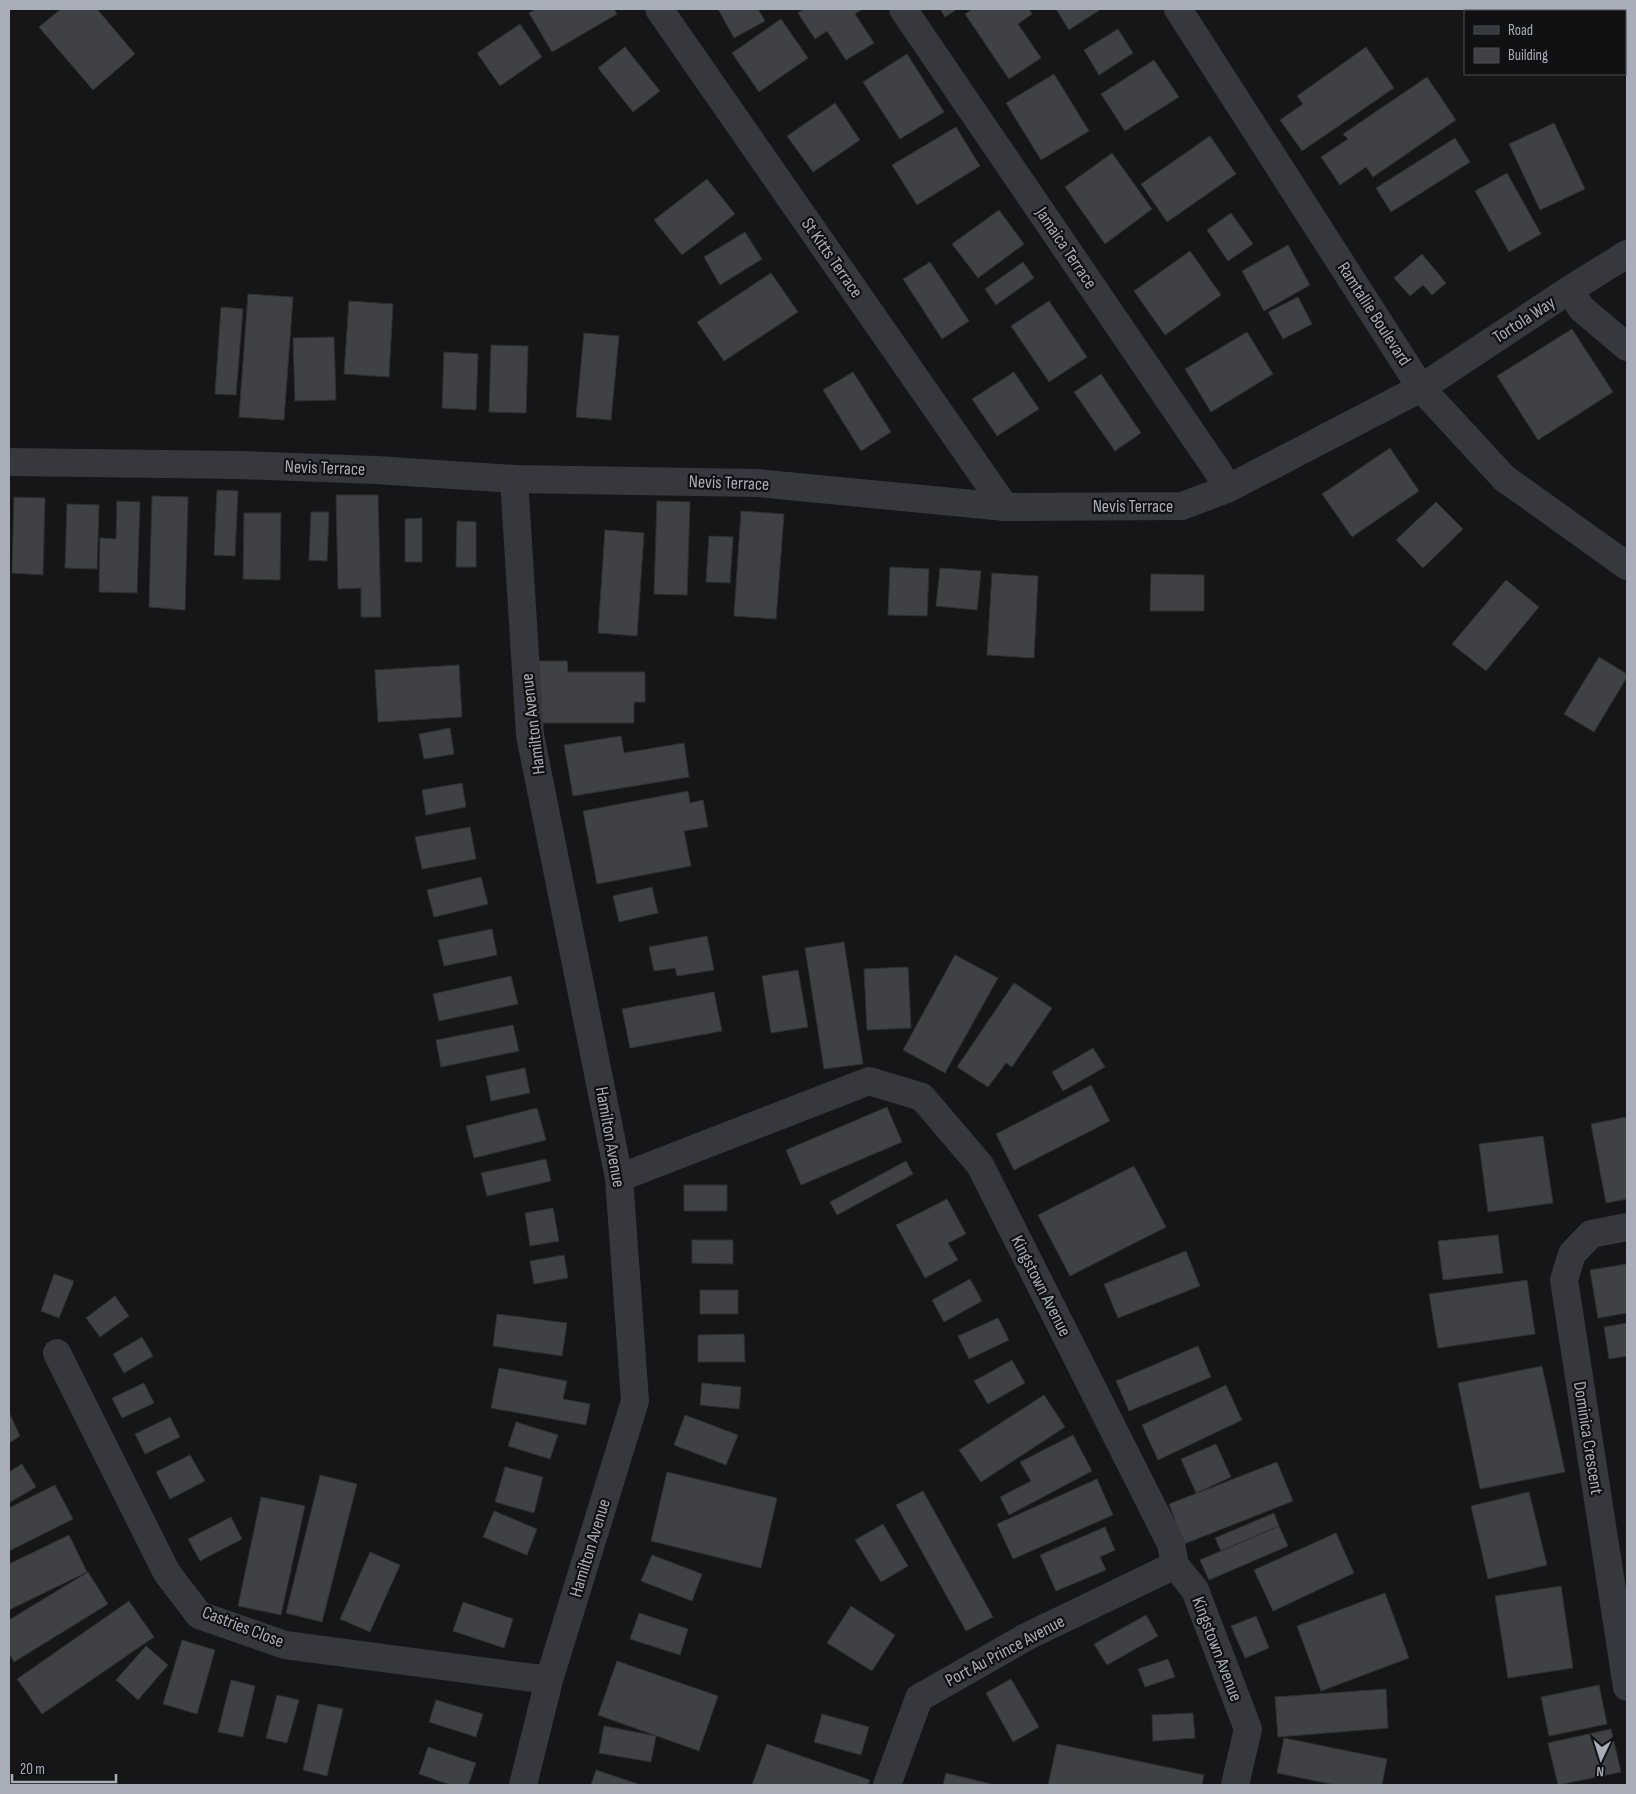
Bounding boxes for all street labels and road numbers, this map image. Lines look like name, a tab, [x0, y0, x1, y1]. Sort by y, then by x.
street label: Jamaica Terrace	[1030, 202, 1101, 293]
street label: St Kitts Terrace	[797, 214, 867, 302]
street label: Ramtallie Boulevard	[1333, 258, 1415, 370]
street label: Tortola Way	[1489, 292, 1559, 348]
street label: Nevis Terrace	[284, 456, 366, 480]
street label: Nevis Terrace	[688, 471, 770, 495]
street label: Nevis Terrace	[1093, 496, 1173, 517]
street label: Hamilton Avenue	[516, 672, 550, 776]
street label: Hamilton Avenue	[591, 1085, 629, 1189]
street label: Kingstown Avenue	[1007, 1232, 1075, 1340]
street label: Dominica Crescent	[1569, 1380, 1607, 1496]
street label: Hamilton Avenue	[565, 1496, 615, 1600]
street label: Kingstown Avenue	[1187, 1594, 1247, 1704]
street label: Castries Close	[199, 1602, 287, 1652]
street label: Port Au Prince Avenue	[942, 1611, 1068, 1691]

